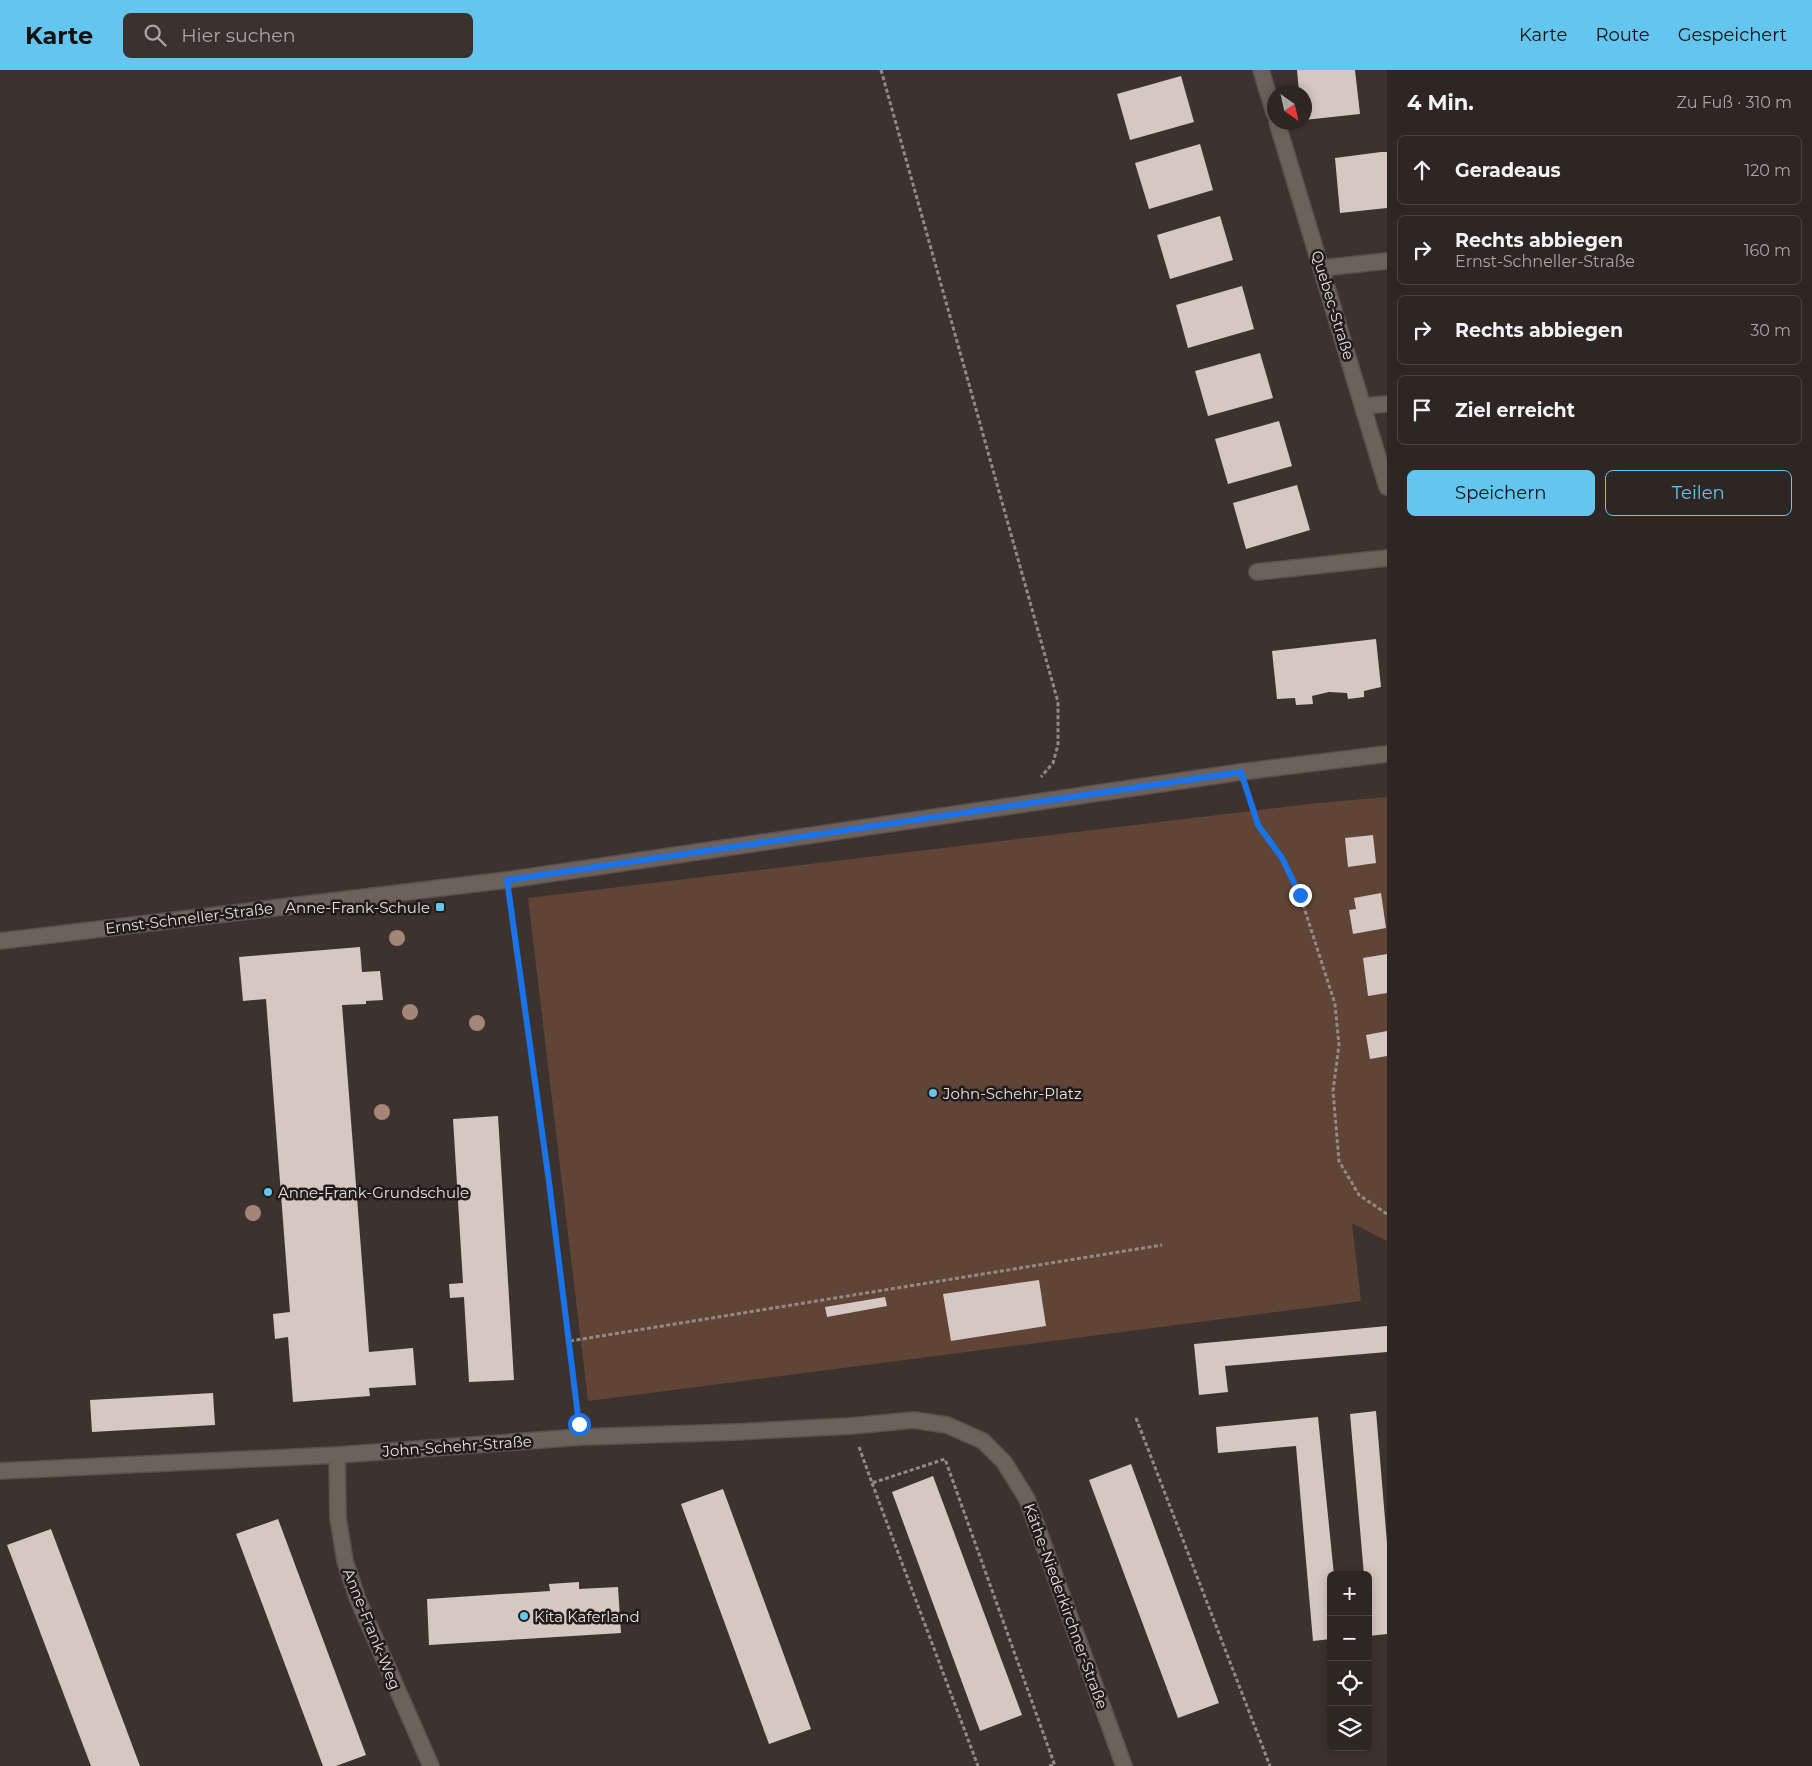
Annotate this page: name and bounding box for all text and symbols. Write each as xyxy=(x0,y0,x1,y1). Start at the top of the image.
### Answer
search box xyxy=(123,13,473,58)
text: Karte xyxy=(25,21,93,50)
icon: search xyxy=(141,21,169,49)
text: Hier suchen xyxy=(181,24,296,47)
text: Karte xyxy=(1519,24,1567,46)
text: Route xyxy=(1595,24,1650,46)
text: Gespeichert xyxy=(1678,24,1787,46)
north arrow xyxy=(1267,85,1312,130)
text: 4 Min. xyxy=(1407,90,1474,115)
text: Zu Fuß · 310 m xyxy=(1677,93,1792,112)
icon: ahead xyxy=(1408,156,1436,184)
text: Geradeaus xyxy=(1455,159,1561,182)
text: 120 m xyxy=(1744,161,1791,180)
text: Rechts abbiegen xyxy=(1455,229,1623,252)
icon: right xyxy=(1408,236,1436,264)
text: 160 m xyxy=(1744,241,1791,260)
street label: Quebec-Straße xyxy=(1307,248,1359,362)
text: Ernst-Schneller-Straße xyxy=(1455,252,1635,271)
icon: right xyxy=(1408,316,1436,344)
text: Rechts abbiegen xyxy=(1455,319,1623,342)
text: 30 m xyxy=(1750,321,1791,340)
icon: arrive xyxy=(1408,396,1436,424)
text: Ziel erreicht xyxy=(1455,399,1575,422)
button: Speichern xyxy=(1407,470,1595,516)
button: Teilen xyxy=(1605,470,1792,516)
route end xyxy=(1289,884,1312,907)
street label: Ernst-Schneller-Straße xyxy=(104,898,274,938)
place label: Anne-Frank-Schule xyxy=(285,898,430,917)
marker: Anne-Frank-Schule xyxy=(434,901,446,913)
place label: John-Schehr-Platz xyxy=(942,1084,1082,1103)
marker: John-Schehr-Platz xyxy=(927,1087,939,1099)
place label: Anne-Frank-Grundschule xyxy=(278,1183,469,1202)
marker: Anne-Frank-Grundschule xyxy=(262,1186,274,1198)
route start xyxy=(568,1413,591,1436)
street label: John-Schehr-Straße xyxy=(381,1431,532,1461)
street label: Käthe-Niederkirchner-Straße xyxy=(1020,1501,1112,1711)
street label: Anne-Frank-Weg xyxy=(339,1566,405,1692)
map controls xyxy=(1327,1571,1372,1751)
button: + xyxy=(1327,1571,1372,1616)
place label: Kita Kaferland xyxy=(534,1607,640,1626)
marker: Kita Kaferland xyxy=(518,1610,530,1622)
button: − xyxy=(1327,1616,1372,1661)
button: locate xyxy=(1327,1661,1372,1706)
button: layers xyxy=(1327,1706,1372,1751)

